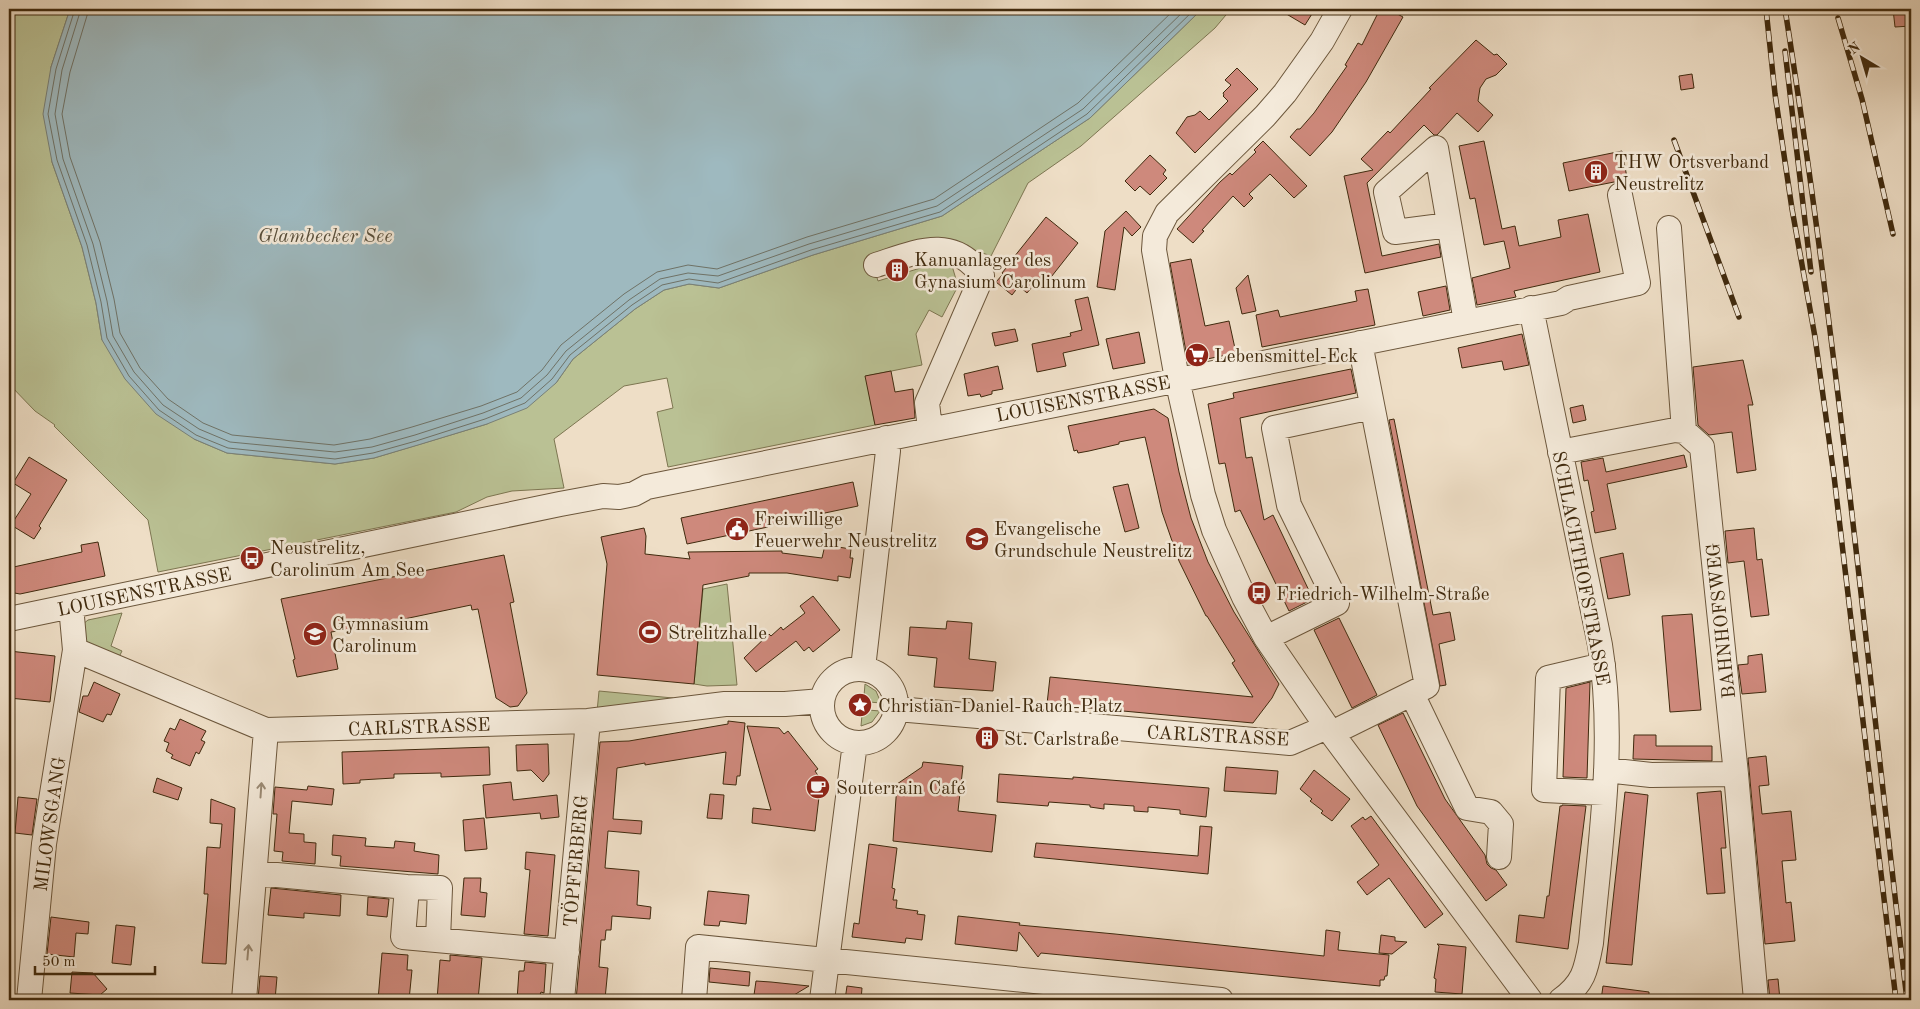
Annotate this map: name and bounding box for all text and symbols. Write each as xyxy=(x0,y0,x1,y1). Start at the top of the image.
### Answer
north arrow xyxy=(1838,32,1888,82)
text: N xyxy=(1846,40,1863,57)
place label: THW Ortsverband Neustrelitz xyxy=(1614,154,1769,195)
building icon: THW Ortsverband Neustrelitz xyxy=(1583,159,1609,185)
water label: Glambecker See xyxy=(258,227,392,247)
place label: Kanuanlager des Gynasium Carolinum xyxy=(914,252,1086,293)
building icon: Kanuanlager des Gynasium Carolinum xyxy=(884,257,910,283)
supermarket icon: Lebensmittel-Eck xyxy=(1184,342,1210,368)
place label: Lebensmittel-Eck xyxy=(1214,348,1358,367)
street label: LOUISENSTRASSE xyxy=(995,374,1172,427)
street label: SCHLACHTHOFSTRASSE xyxy=(1547,450,1612,687)
place label: Freiwillige Feuerwehr Neustrelitz xyxy=(754,511,937,552)
public building icon: Freiwillige Feuerwehr Neustrelitz xyxy=(724,516,750,542)
place label: Evangelische Grundschule Neustrelitz xyxy=(994,521,1192,562)
school or university icon: Evangelische Grundschule Neustrelitz xyxy=(964,526,990,552)
place label: Neustrelitz, Carolinum Am See xyxy=(270,540,425,581)
street label: BAHNHOFSWEG xyxy=(1705,542,1740,700)
bus stop icon: Neustrelitz, Carolinum Am See xyxy=(239,545,265,571)
street label: LOUISENSTRASSE xyxy=(56,566,233,621)
bus stop icon: Friedrich-Wilhelm-Straße xyxy=(1246,580,1272,606)
place label: Friedrich-Wilhelm-Straße xyxy=(1276,586,1489,605)
place label: Gymnasium Carolinum xyxy=(332,616,429,657)
sports icon: Strelitzhalle xyxy=(637,619,663,645)
school or university icon: Gymnasium Carolinum xyxy=(302,621,328,647)
place label: Strelitzhalle xyxy=(668,625,767,644)
place icon: Christian-Daniel-Rauch-Platz xyxy=(847,692,873,718)
place label: Christian-Daniel-Rauch-Platz xyxy=(878,698,1122,717)
street label: CARLSTRASSE xyxy=(347,717,491,740)
street label: CARLSTRASSE xyxy=(1146,724,1290,751)
building icon: St. Carlstraße xyxy=(974,725,1000,751)
place label: St. Carlstraße xyxy=(1004,731,1119,750)
street label: MILOWSGANG xyxy=(33,755,70,893)
cafe icon: Souterrain Café xyxy=(805,774,831,800)
place label: Souterrain Café xyxy=(836,780,966,799)
one-way arrow xyxy=(256,782,266,798)
street label: TÖPFERBERG xyxy=(558,794,593,928)
scale bar xyxy=(35,944,155,976)
one-way arrow xyxy=(243,944,253,960)
text: 50 m xyxy=(42,955,76,970)

